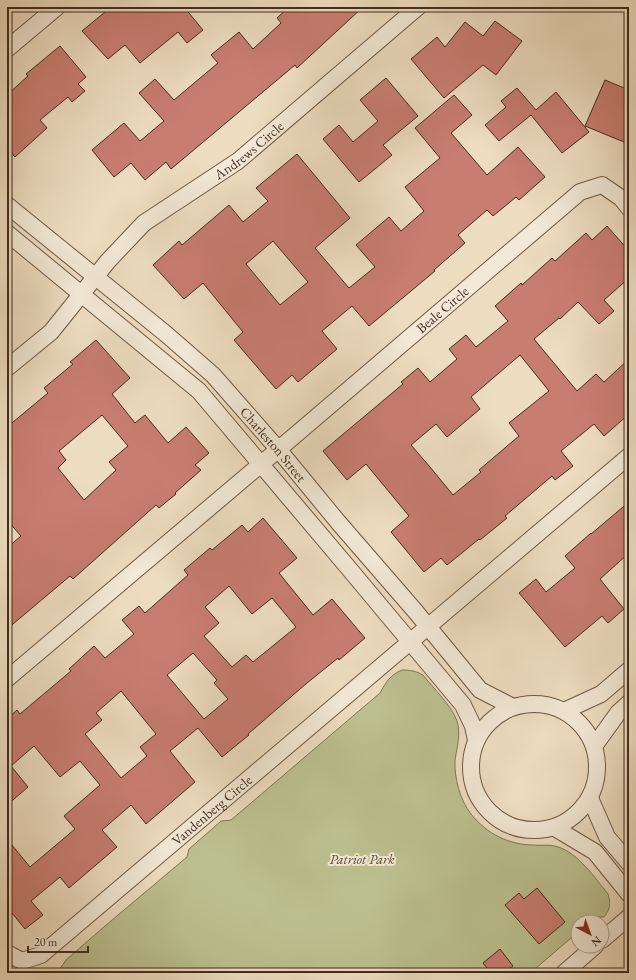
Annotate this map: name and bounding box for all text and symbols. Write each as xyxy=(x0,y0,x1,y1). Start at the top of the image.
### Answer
street label: Andrews Circle xyxy=(210,117,288,184)
street label: Beale Circle xyxy=(412,282,473,337)
street label: Charleston Street xyxy=(236,403,311,486)
street label: Vandenberg Circle xyxy=(168,770,256,849)
park label: Patriot Park xyxy=(329,850,395,868)
north arrow xyxy=(570,914,610,954)
scale bar xyxy=(28,928,88,954)
text: N xyxy=(589,933,605,950)
text: 20 m xyxy=(34,934,58,950)

